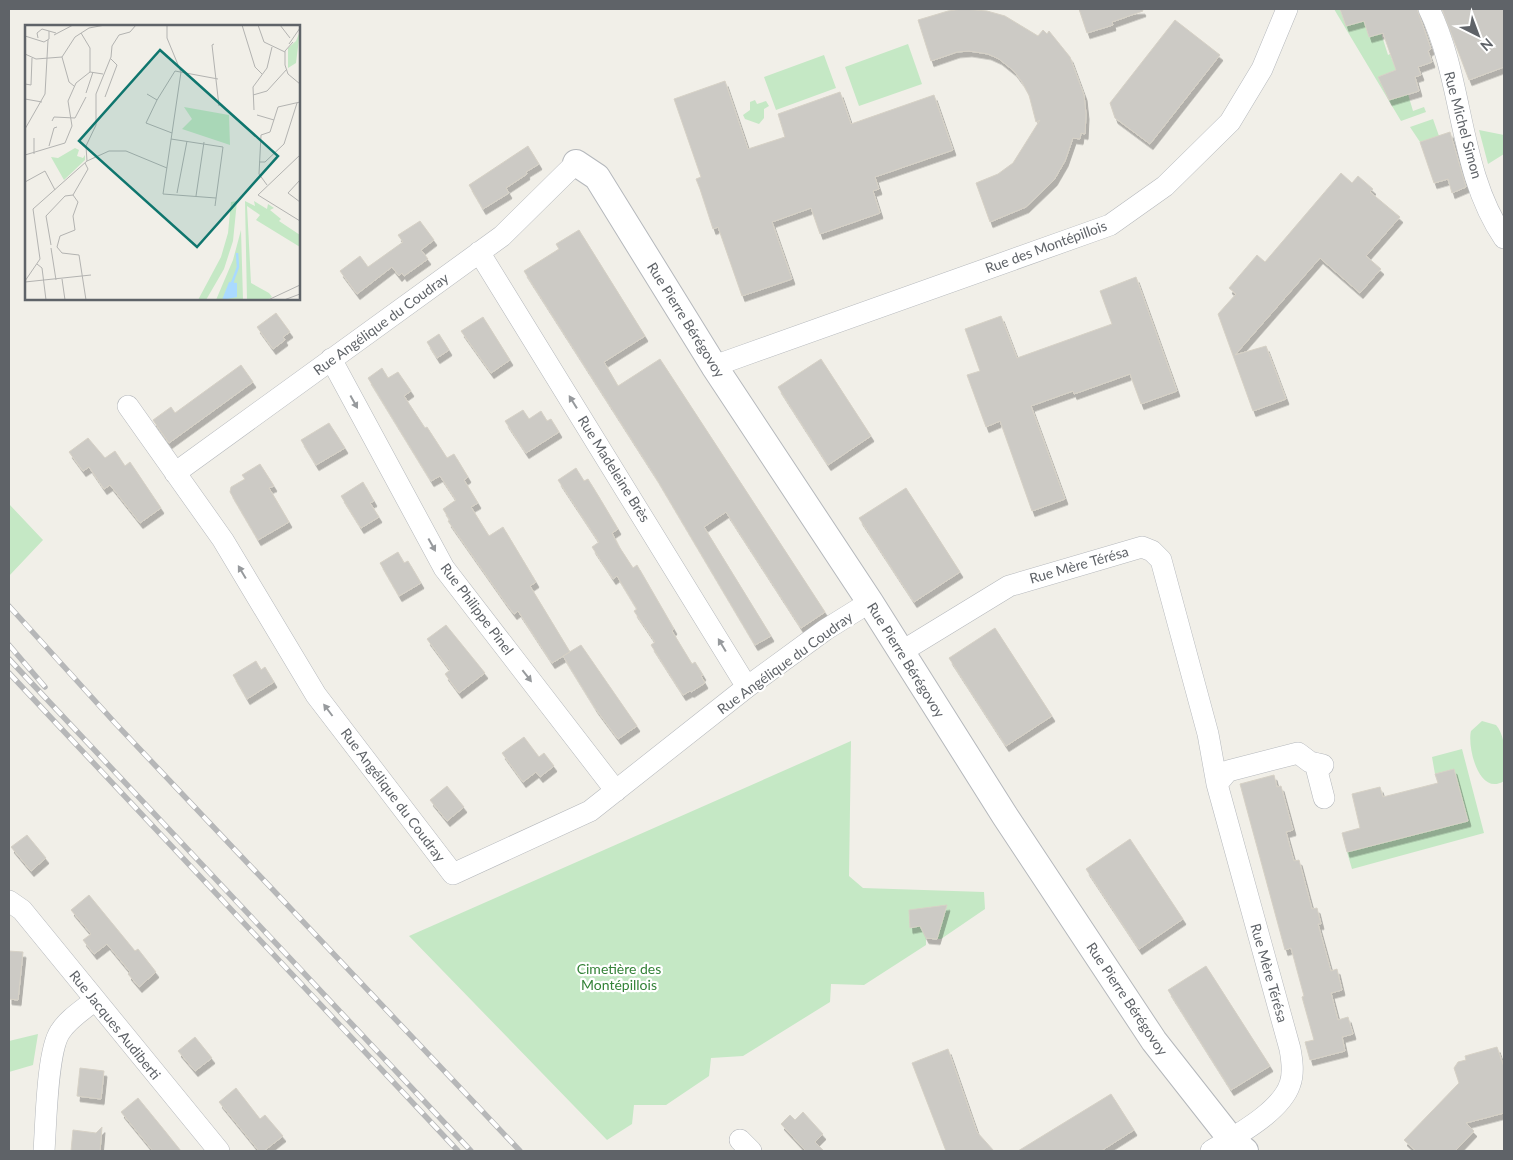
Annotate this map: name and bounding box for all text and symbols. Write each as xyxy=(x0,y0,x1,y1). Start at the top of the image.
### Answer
north arrow xyxy=(1453,10,1503,60)
inset map xyxy=(25,25,300,300)
text: N xyxy=(1477,35,1497,55)
street label: Rue Michel Simon xyxy=(1441,69,1486,180)
street label: Rue des Montépillois xyxy=(983,217,1109,276)
street label: Rue Pierre Bérégovoy xyxy=(644,259,729,381)
street label: Rue Angélique du Coudray xyxy=(310,268,452,378)
one-way arrow xyxy=(350,395,358,409)
one-way arrow xyxy=(568,396,577,409)
street label: Rue Madeleine Brès xyxy=(575,412,654,525)
one-way arrow xyxy=(428,537,436,552)
street label: Rue Mère Térésa xyxy=(1028,542,1130,587)
street label: Rue Philippe Pinel xyxy=(437,560,517,658)
one-way arrow xyxy=(237,566,246,579)
street label: Rue Pierre Bérégovoy xyxy=(864,599,949,721)
street label: Rue Angélique du Coudray xyxy=(714,607,856,717)
one-way arrow xyxy=(717,639,726,652)
one-way arrow xyxy=(522,669,533,682)
one-way arrow xyxy=(322,704,333,717)
street label: Rue Angélique du Coudray xyxy=(338,725,450,865)
street label: Rue Mère Térésa xyxy=(1247,922,1292,1024)
street label: Rue Pierre Bérégovoy xyxy=(1083,939,1172,1059)
park label: Cimetière des Montépillois xyxy=(577,960,661,993)
street label: Rue Jacques Audiberti xyxy=(66,967,165,1083)

